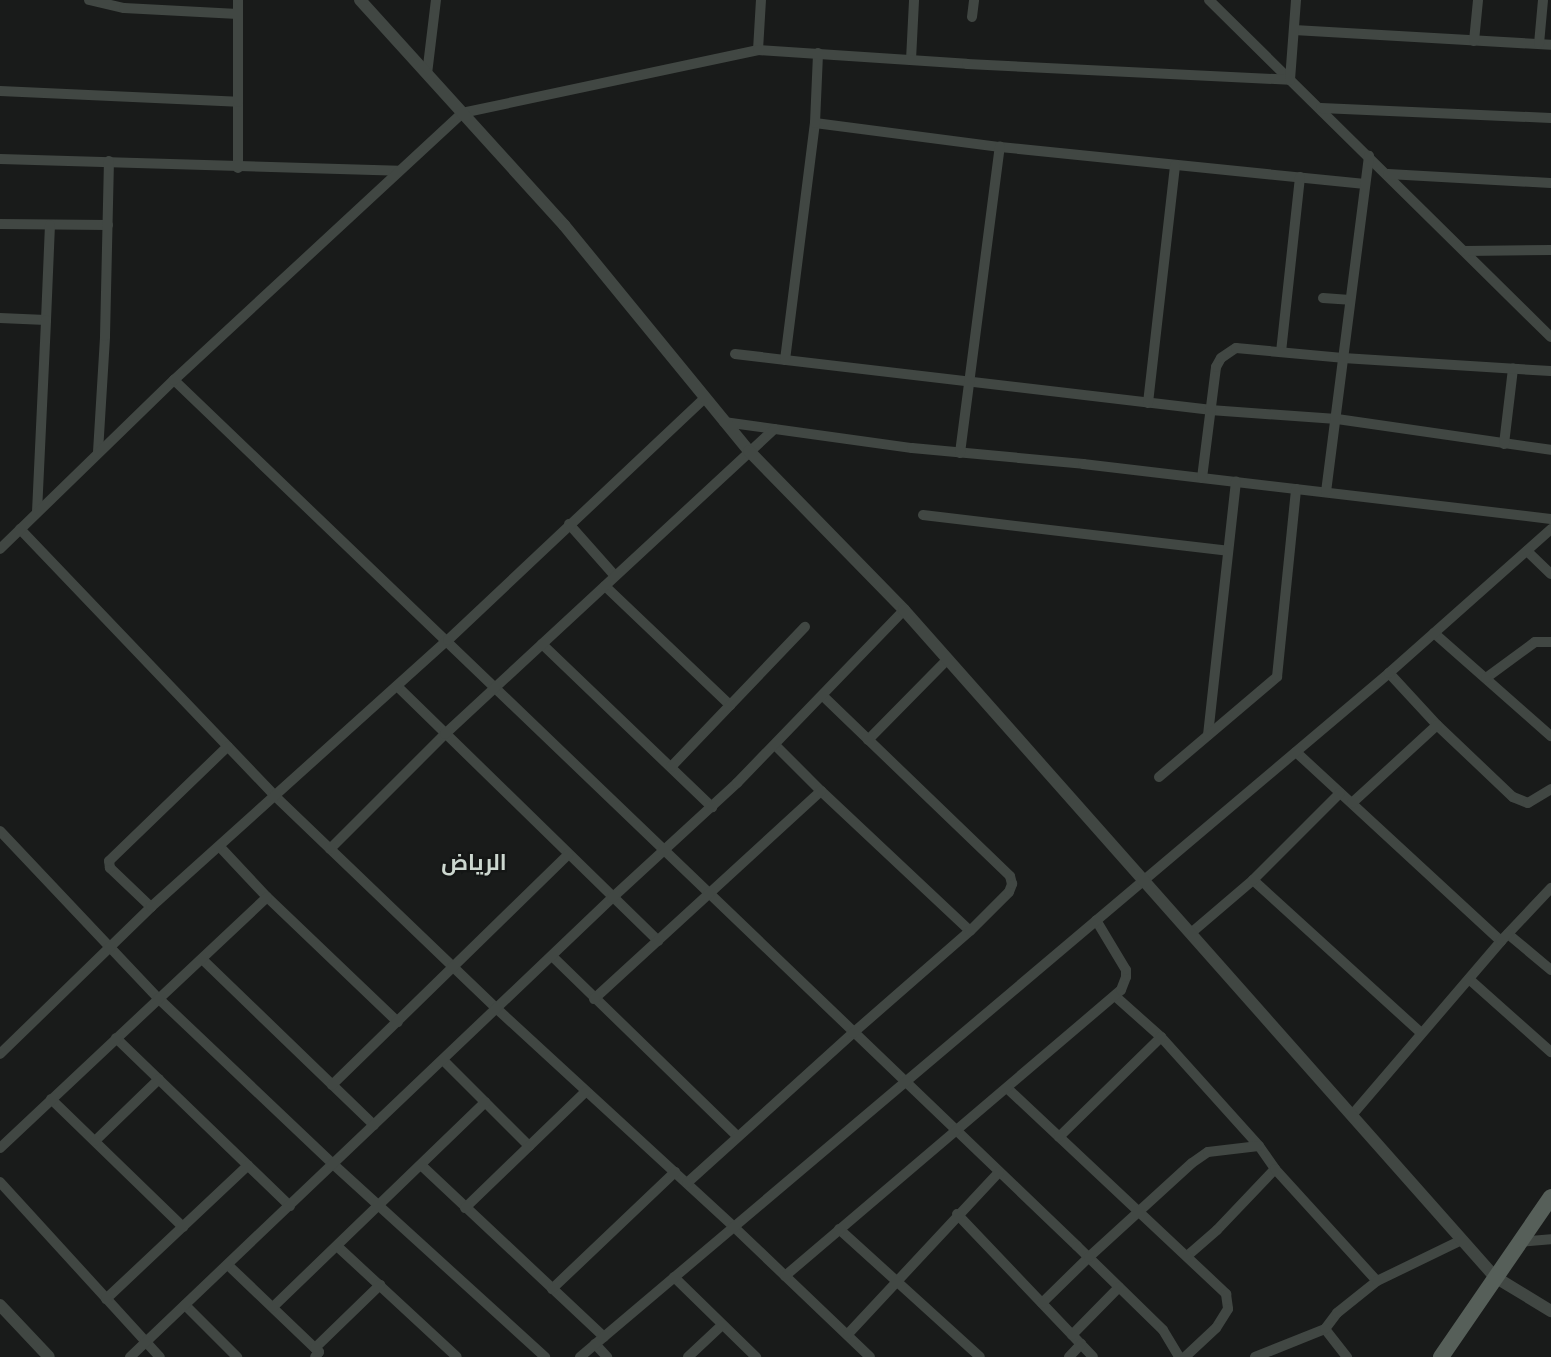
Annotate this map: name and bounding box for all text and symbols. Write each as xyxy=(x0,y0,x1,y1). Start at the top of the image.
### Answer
district label: الرياض xyxy=(441,850,507,876)

